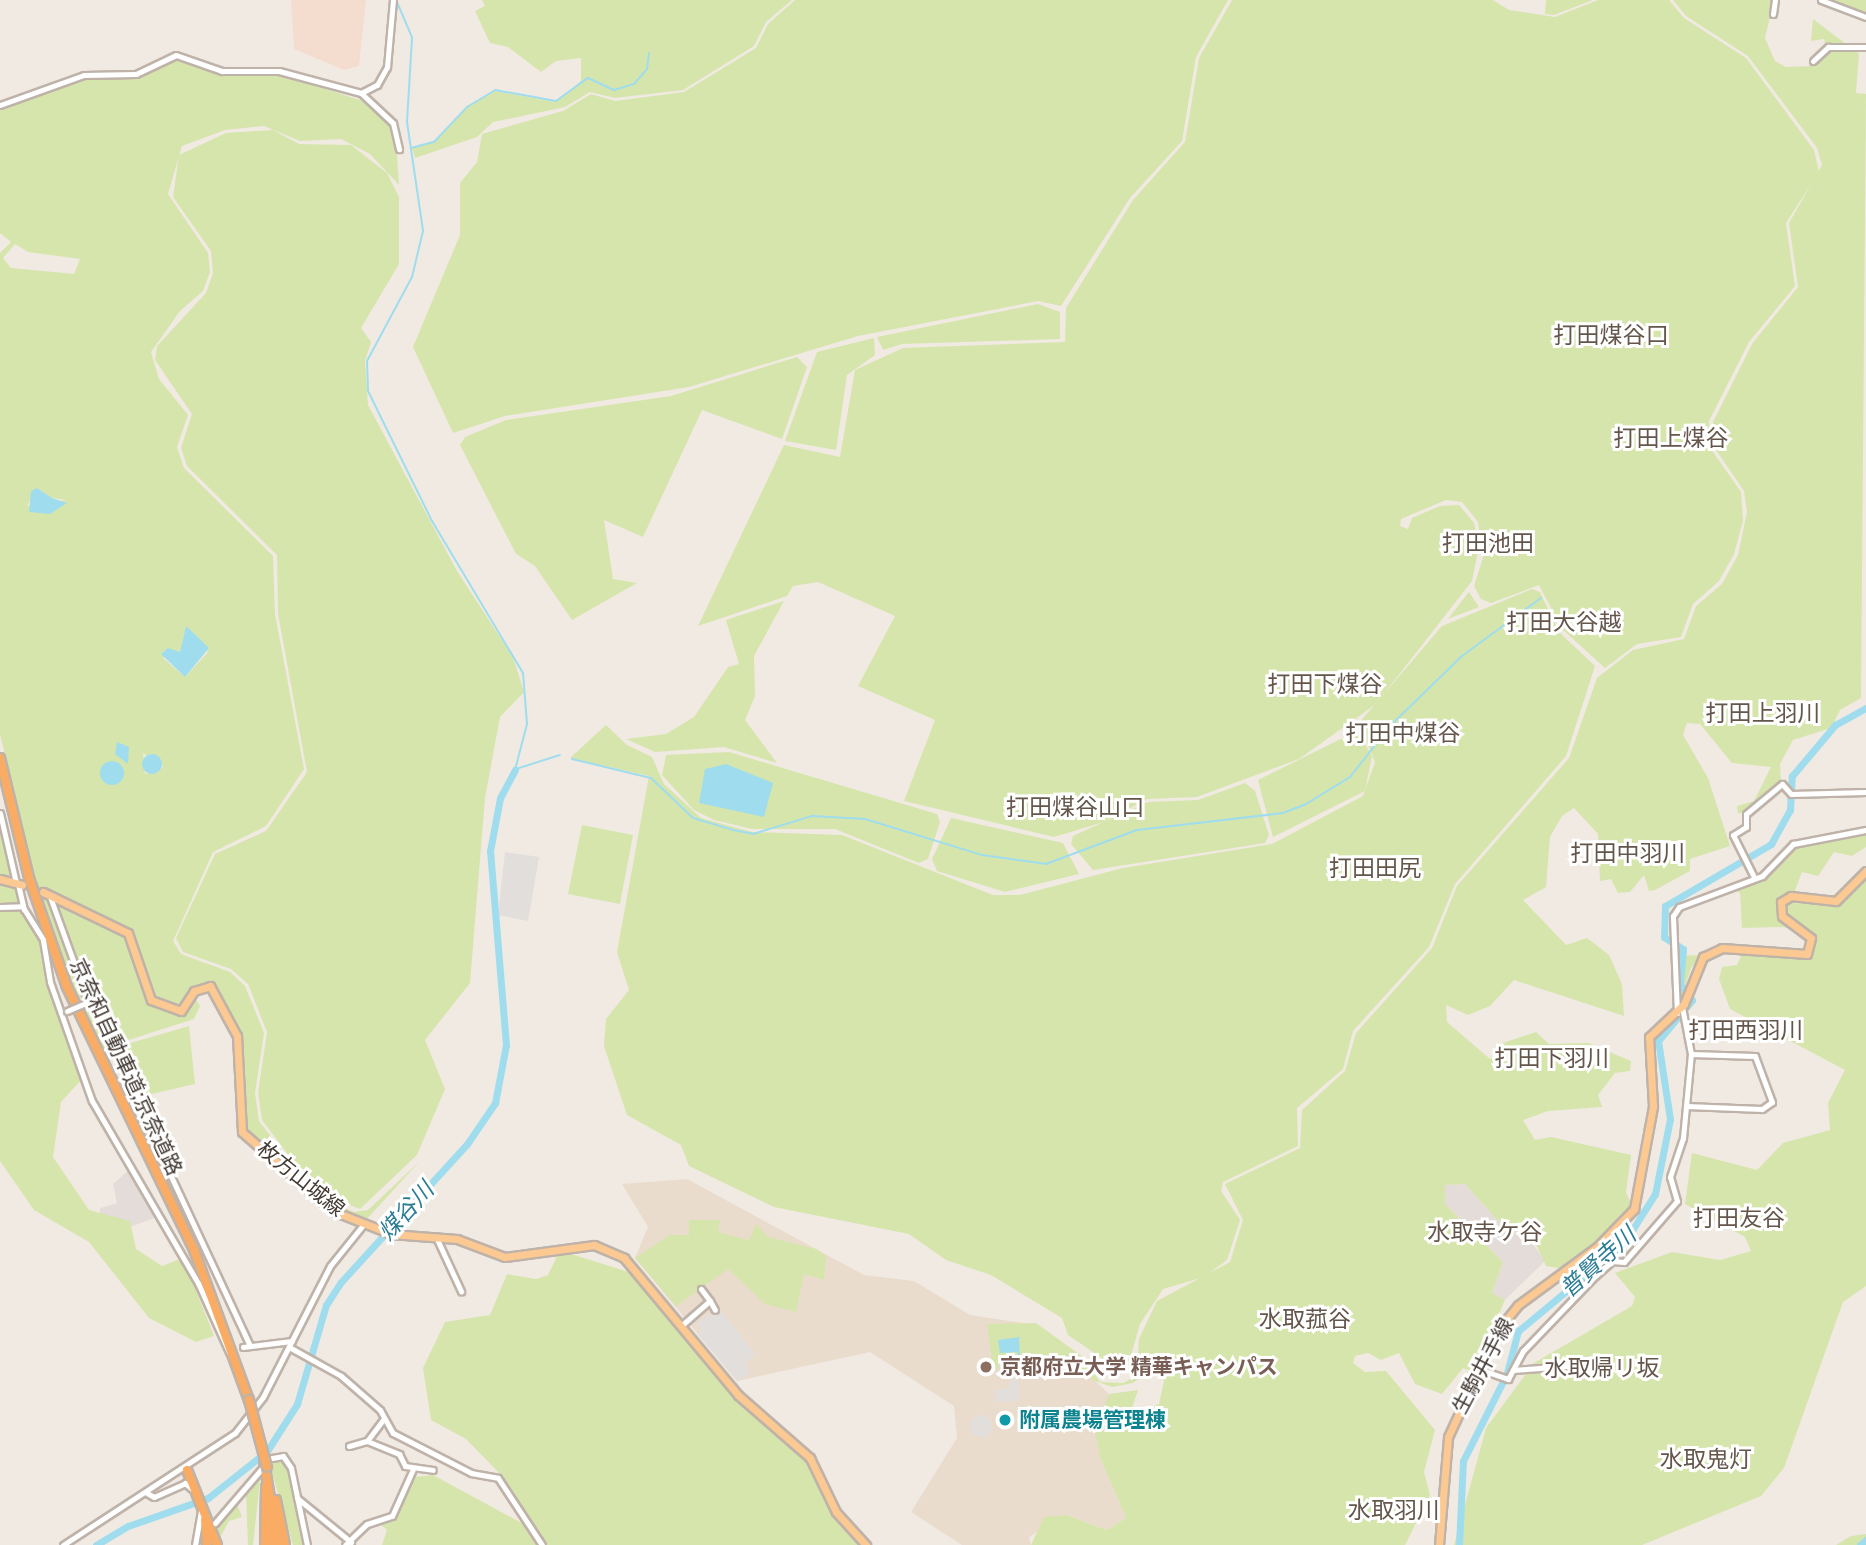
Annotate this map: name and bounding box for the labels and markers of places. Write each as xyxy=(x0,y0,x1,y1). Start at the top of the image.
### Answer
place label: 京都府立大学 精華キャンパス xyxy=(1000,1354,1278,1380)
marker: 京都府立大学 精華キャンパス xyxy=(978,1359,994,1375)
place label: 附属農場管理棟 xyxy=(1019,1407,1166,1433)
marker: 附属農場管理棟 xyxy=(997,1412,1013,1428)

